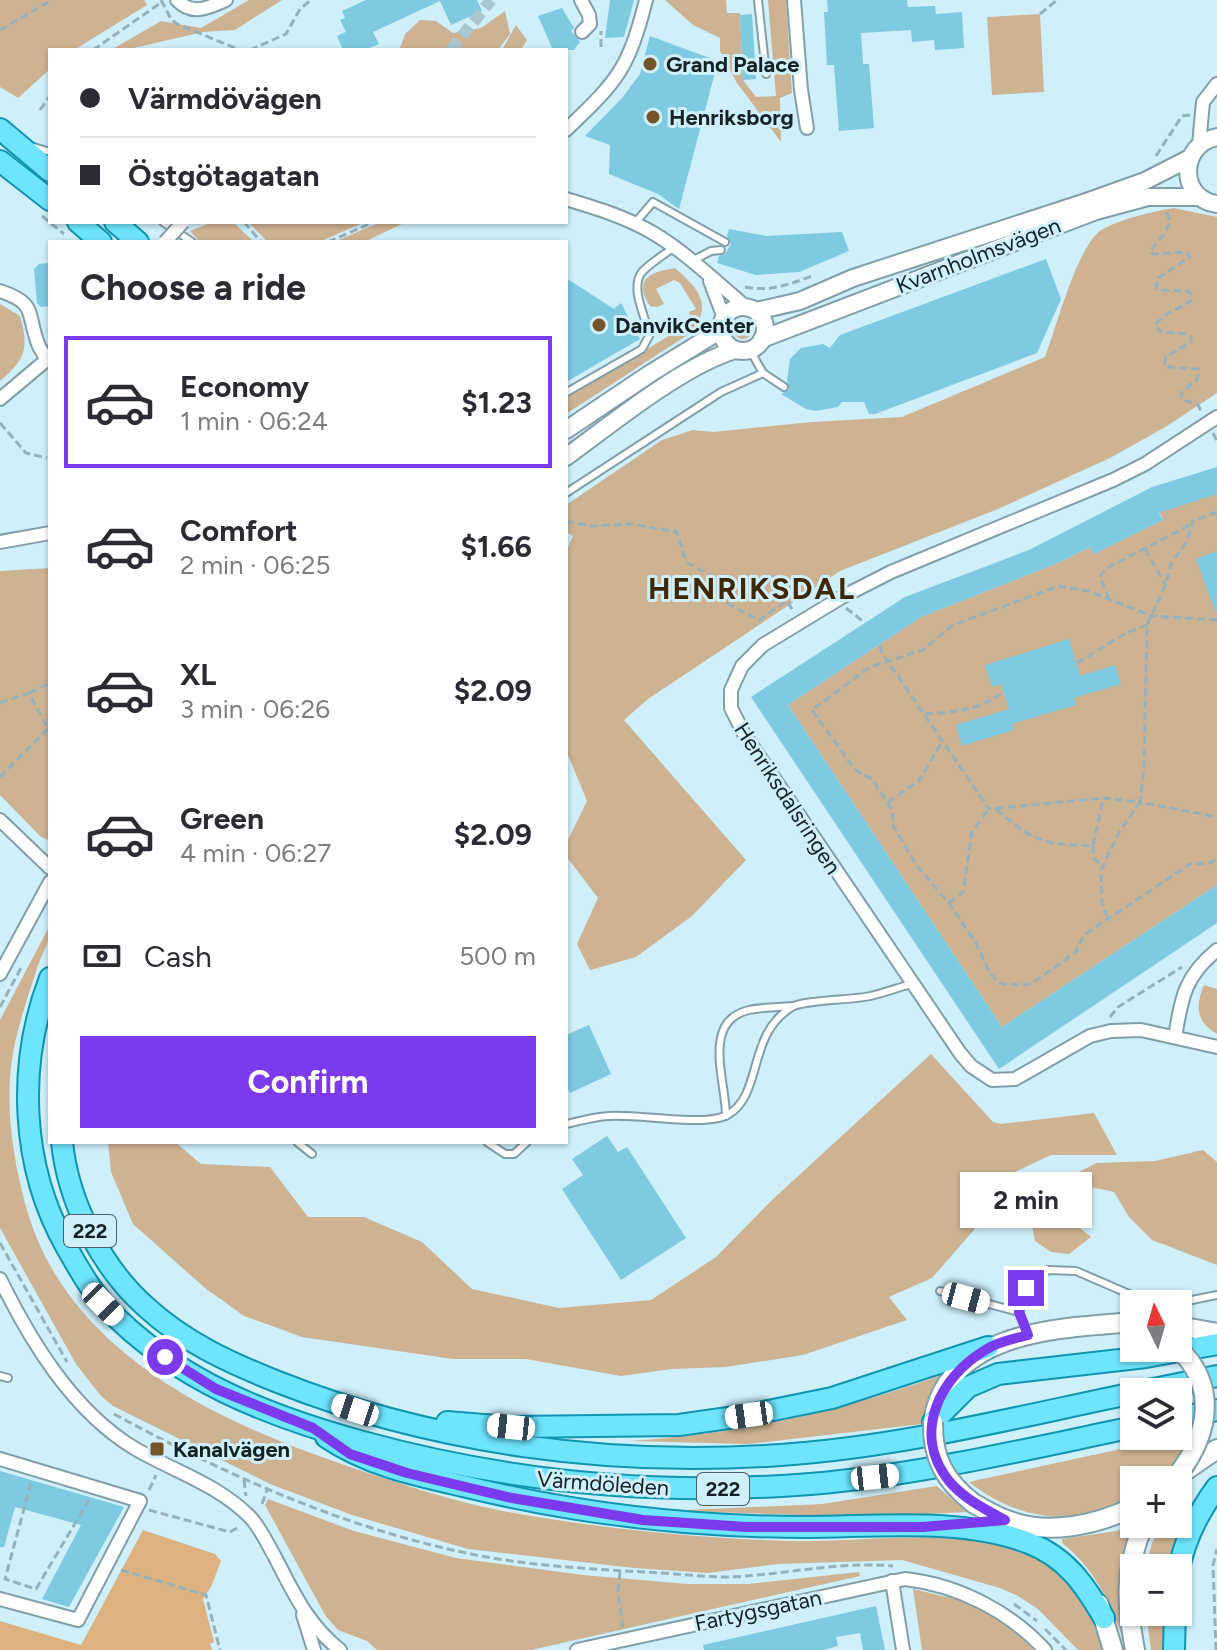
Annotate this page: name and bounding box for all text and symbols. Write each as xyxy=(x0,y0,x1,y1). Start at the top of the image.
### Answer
place label: Grand Palace xyxy=(666,51,799,78)
marker: Grand Palace xyxy=(641,55,659,73)
text: Värmdövägen xyxy=(128,80,322,117)
place label: Henriksborg xyxy=(669,104,794,131)
marker: Henriksborg xyxy=(644,108,662,126)
text: Östgötagatan xyxy=(128,157,319,194)
street label: Kvarnholmsvägen xyxy=(892,212,1064,299)
text: Choose a ride xyxy=(80,266,306,309)
place label: DanvikCenter xyxy=(615,312,755,339)
marker: DanvikCenter xyxy=(590,316,608,334)
icon: car xyxy=(84,366,156,438)
text: Economy xyxy=(180,368,309,405)
text: $1.23 xyxy=(461,384,532,421)
text: 1 min · 06:24 xyxy=(180,405,328,437)
icon: car xyxy=(84,510,156,582)
text: Comfort xyxy=(180,512,298,549)
text: $1.66 xyxy=(460,528,532,565)
text: 2 min · 06:25 xyxy=(180,549,331,581)
district label: HENRIKSDAL xyxy=(648,570,856,607)
icon: car xyxy=(84,654,156,726)
text: XL xyxy=(180,656,216,693)
text: $2.09 xyxy=(454,672,532,709)
text: 3 min · 06:26 xyxy=(180,693,330,725)
street label: Henriksdalsringen xyxy=(728,717,847,879)
icon: car xyxy=(84,798,156,870)
text: Green xyxy=(180,800,264,837)
text: $2.09 xyxy=(454,816,532,853)
text: 4 min · 06:27 xyxy=(180,837,331,869)
icon: cash xyxy=(80,934,124,978)
text: Cash xyxy=(144,938,212,975)
text: 500 m xyxy=(459,940,536,972)
button: Confirm xyxy=(80,1036,536,1128)
callout: 2 min xyxy=(960,1172,1092,1228)
text: 2 min xyxy=(993,1184,1059,1216)
road number: 222 xyxy=(64,1215,116,1247)
route end xyxy=(1008,1270,1044,1306)
car xyxy=(78,1278,128,1330)
car xyxy=(940,1280,992,1316)
north arrow xyxy=(1120,1290,1192,1362)
map controls xyxy=(1120,1290,1192,1626)
route start xyxy=(147,1339,183,1375)
button: layers xyxy=(1120,1378,1192,1450)
car xyxy=(328,1391,382,1429)
car xyxy=(724,1400,774,1430)
car xyxy=(486,1413,536,1441)
place label: Kanalvägen xyxy=(173,1436,290,1463)
marker: Kanalvägen xyxy=(148,1440,166,1458)
car xyxy=(850,1463,900,1491)
street label: Värmdöleden xyxy=(536,1465,670,1502)
button: + xyxy=(1120,1466,1192,1538)
road number: 222 xyxy=(697,1473,749,1505)
button: − xyxy=(1120,1554,1192,1626)
street label: Fartygsgatan xyxy=(692,1584,824,1637)

